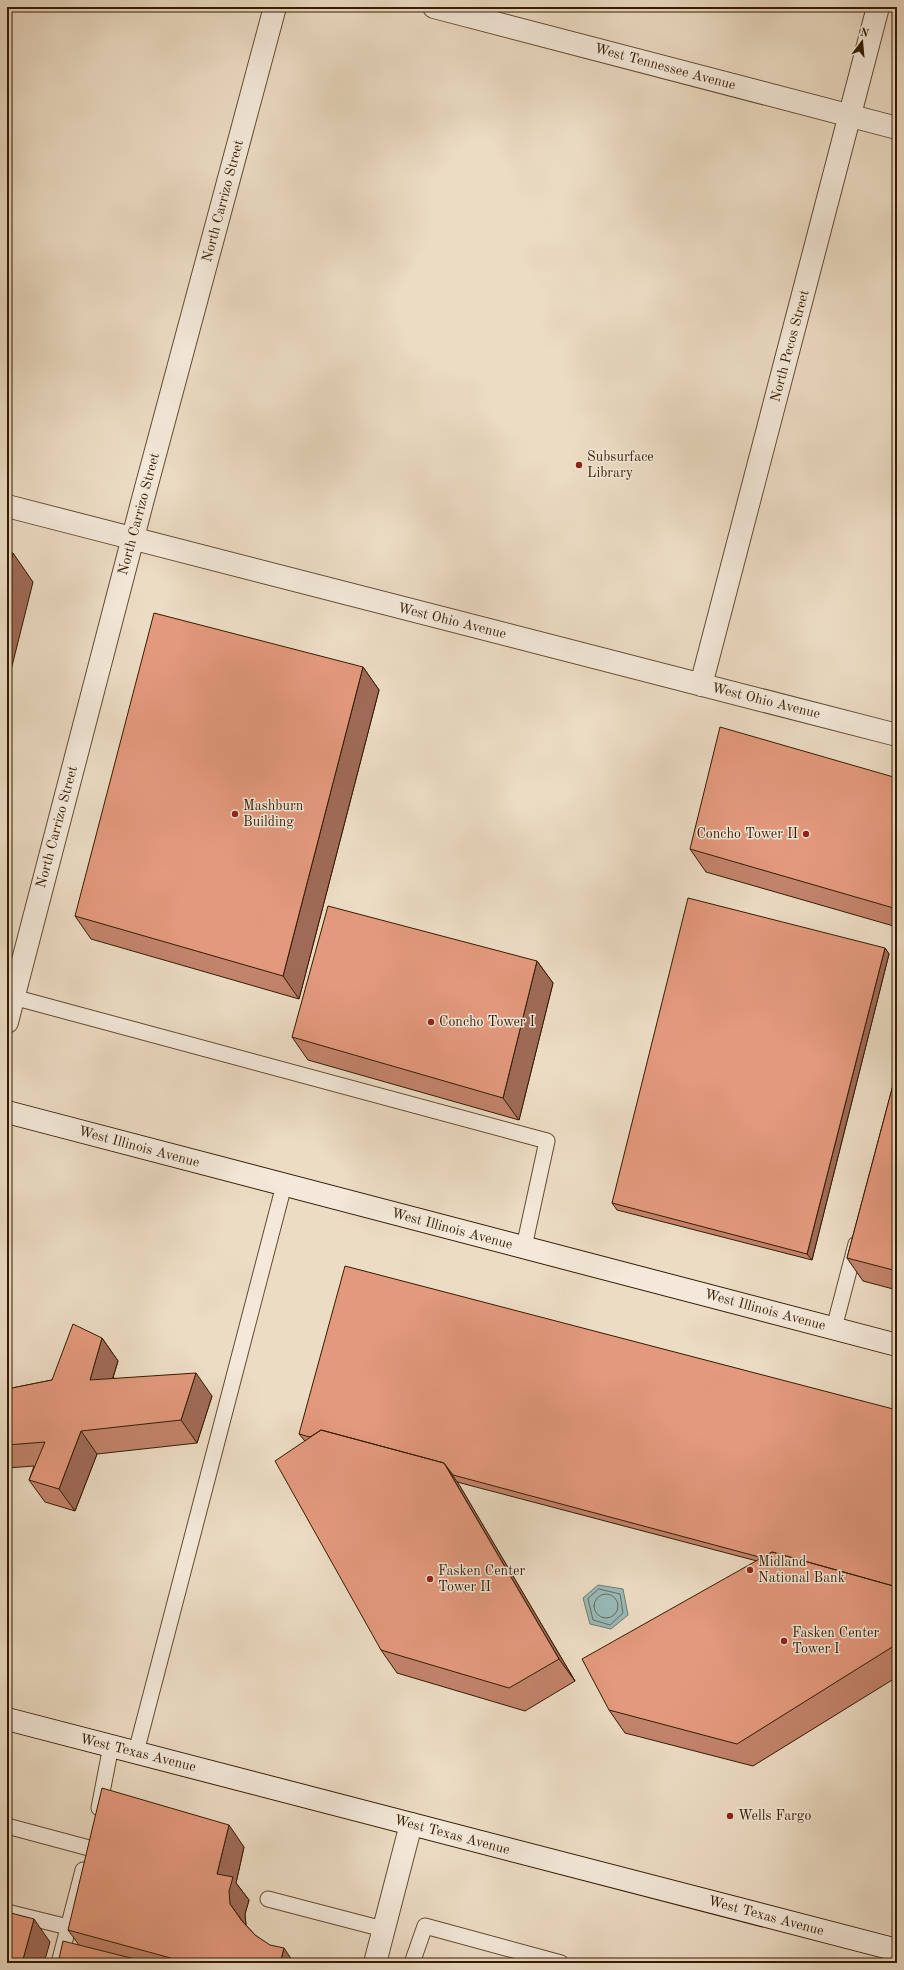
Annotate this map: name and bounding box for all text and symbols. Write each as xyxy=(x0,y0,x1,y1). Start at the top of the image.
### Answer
north arrow xyxy=(842,22,882,62)
text: N xyxy=(859,27,870,40)
street label: West Tennessee Avenue xyxy=(593,41,737,93)
street label: North Carrizo Street xyxy=(200,138,246,263)
street label: North Pecos Street xyxy=(768,288,812,403)
place label: Subsurface Library xyxy=(587,450,654,480)
street label: North Carrizo Street xyxy=(116,451,162,576)
marker: Subsurface Library xyxy=(574,460,584,470)
street label: West Ohio Avenue xyxy=(396,601,508,641)
street label: West Ohio Avenue xyxy=(710,681,822,721)
street label: North Carrizo Street xyxy=(34,764,80,889)
place label: Mashburn Building xyxy=(243,799,304,829)
marker: Mashburn Building xyxy=(230,809,240,819)
place label: Concho Tower II xyxy=(696,827,798,841)
marker: Concho Tower II xyxy=(801,829,811,839)
place label: Concho Tower I xyxy=(439,1015,535,1029)
marker: Concho Tower I xyxy=(426,1017,436,1027)
street label: West Illinois Avenue xyxy=(77,1124,201,1170)
street label: West Illinois Avenue xyxy=(390,1206,514,1252)
street label: West Illinois Avenue xyxy=(703,1287,827,1333)
place label: Midland National Bank xyxy=(758,1555,845,1585)
place label: Fasken Center Tower II xyxy=(438,1564,525,1594)
marker: Midland National Bank xyxy=(745,1565,755,1575)
marker: Fasken Center Tower II xyxy=(425,1574,435,1584)
place label: Fasken Center Tower I xyxy=(792,1626,879,1656)
marker: Fasken Center Tower I xyxy=(779,1636,789,1646)
street label: West Texas Avenue xyxy=(79,1732,197,1774)
place label: Wells Fargo xyxy=(738,1809,811,1823)
marker: Wells Fargo xyxy=(725,1811,735,1821)
street label: West Texas Avenue xyxy=(393,1813,511,1857)
street label: West Texas Avenue xyxy=(707,1894,825,1938)

